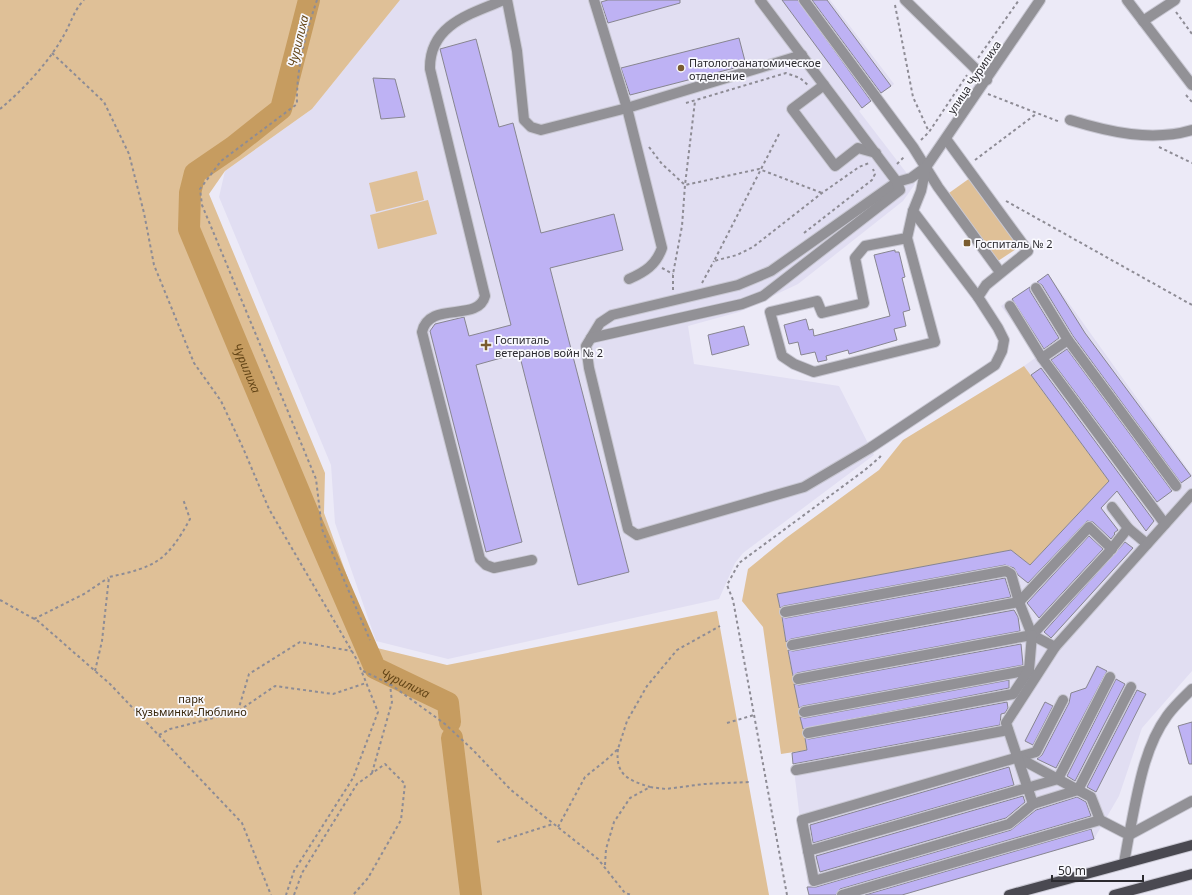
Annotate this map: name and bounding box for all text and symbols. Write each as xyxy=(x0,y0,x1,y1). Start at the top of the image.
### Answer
water label: Чурилиха xyxy=(283,13,313,69)
street label: улица Чурилиха xyxy=(944,37,1004,117)
place label: Патологоанатомическое отделение xyxy=(689,55,821,83)
marker: Патологоанатомическое отделение xyxy=(676,63,686,73)
place label: Госпиталь № 2 xyxy=(975,236,1053,251)
marker: Госпиталь № 2 xyxy=(962,238,972,248)
place label: Госпиталь ветеранов войн № 2 xyxy=(495,332,603,360)
marker: Госпиталь ветеранов войн № 2 xyxy=(480,339,492,351)
water label: Чурилиха xyxy=(229,340,265,396)
water label: Чурилиха xyxy=(378,664,433,702)
park label: парк Кузьминки-Люблино xyxy=(135,691,247,719)
scale bar xyxy=(1052,857,1143,883)
text: 50 m xyxy=(1058,862,1086,879)

